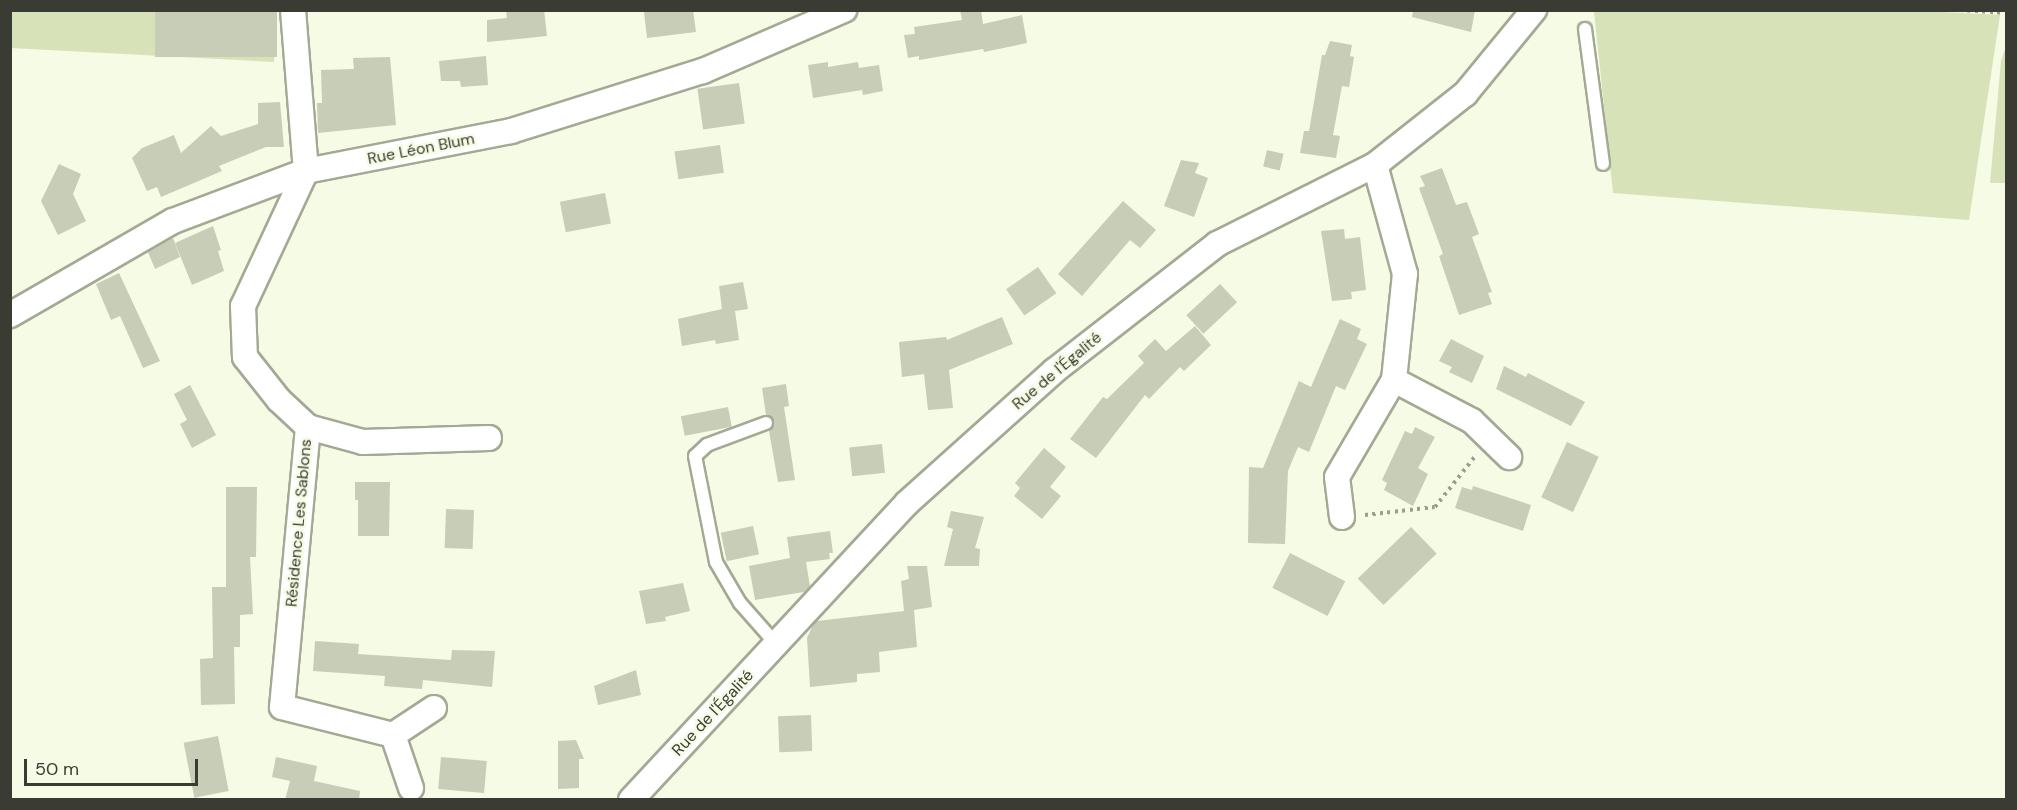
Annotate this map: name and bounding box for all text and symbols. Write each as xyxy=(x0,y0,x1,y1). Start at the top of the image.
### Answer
street label: Rue Léon Blum xyxy=(366,129,476,169)
street label: Rue de l'Égalité xyxy=(1008,328,1106,414)
street label: Résidence Les Sablons xyxy=(282,438,316,608)
street label: Rue de l'Égalité xyxy=(668,666,758,760)
scale bar xyxy=(27,747,201,785)
text: 50 m xyxy=(35,757,79,781)

